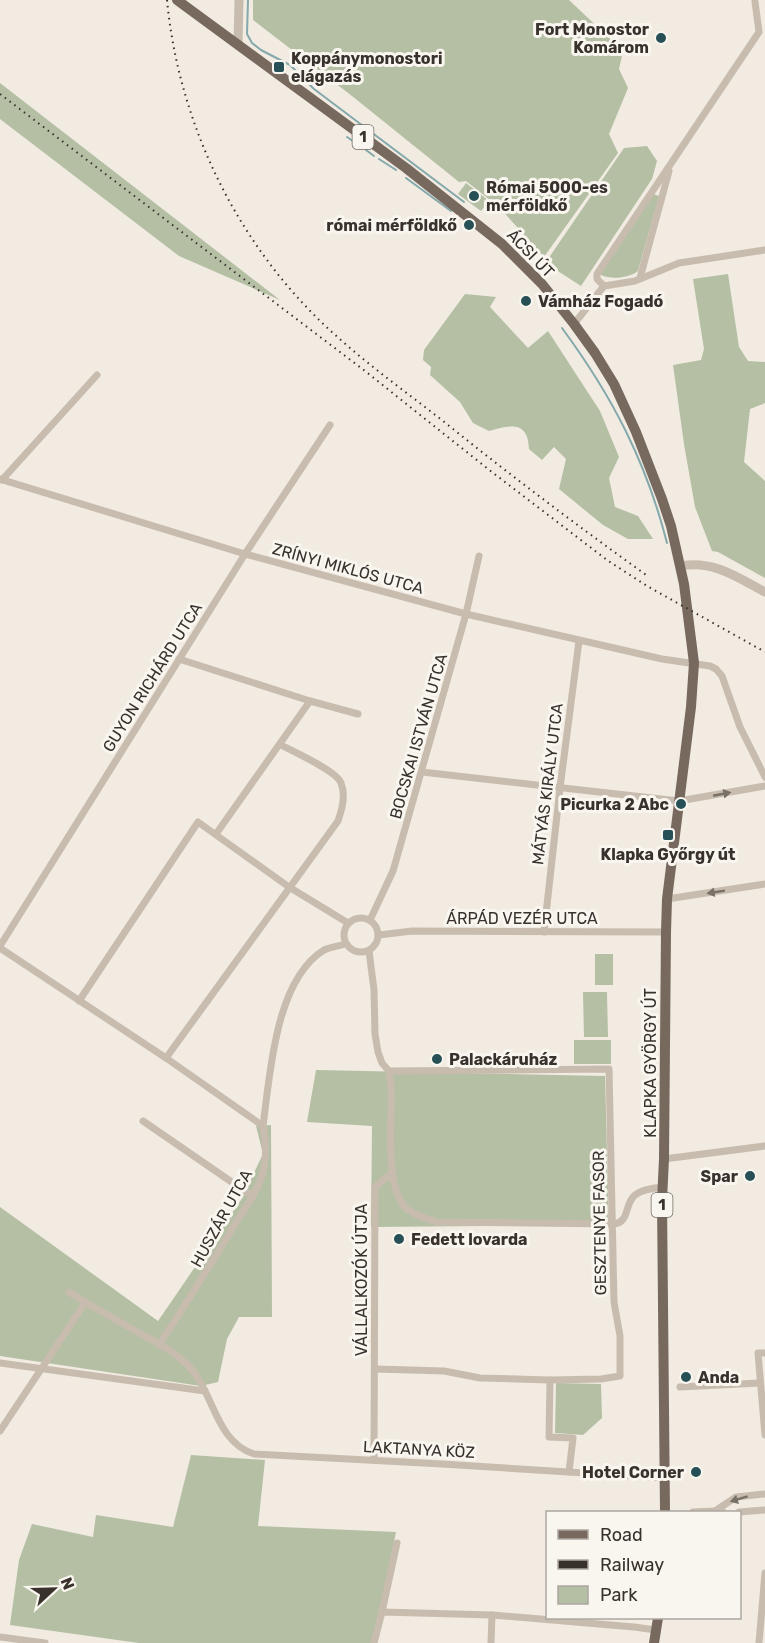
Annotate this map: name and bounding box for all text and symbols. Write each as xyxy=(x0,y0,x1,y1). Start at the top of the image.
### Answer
place label: Fort Monostor Komárom xyxy=(535,20,650,57)
marker: Fort Monostor Komárom xyxy=(654,31,668,45)
place label: Koppánymonostori elágazás xyxy=(291,49,443,86)
marker: Koppánymonostori elágazás xyxy=(272,60,286,74)
road number: 1 xyxy=(352,125,374,149)
place label: Római 5000-es mérföldkő xyxy=(486,178,608,215)
marker: Római 5000-es mérföldkő xyxy=(467,189,481,203)
place label: római mérföldkő xyxy=(326,216,457,235)
marker: római mérföldkő xyxy=(462,218,476,232)
street label: ÁCSI ÚT xyxy=(503,225,559,281)
place label: Vámház Fogadó xyxy=(538,292,664,311)
marker: Vámház Fogadó xyxy=(519,294,533,308)
street label: ZRÍNYI MIKLÓS UTCA xyxy=(270,538,426,598)
street label: GUYON RICHÁRD UTCA xyxy=(99,599,206,755)
street label: BOCSKAI ISTVÁN UTCA xyxy=(386,651,451,821)
street label: MÁTYÁS KIRÁLY UTCA xyxy=(528,702,567,866)
one-way arrow xyxy=(713,789,732,798)
place label: Picurka 2 Abc xyxy=(560,795,669,814)
marker: Picurka 2 Abc xyxy=(674,797,688,811)
marker: Klapka Győrgy út xyxy=(661,828,675,842)
place label: Klapka Győrgy út xyxy=(601,845,736,864)
one-way arrow xyxy=(707,887,726,896)
street label: ÁRPÁD VEZÉR UTCA xyxy=(446,909,598,928)
street label: KLAPKA GYÖRGY ÚT xyxy=(640,988,660,1138)
place label: Palackáruház xyxy=(449,1050,558,1069)
marker: Palackáruház xyxy=(430,1052,444,1066)
street label: GESZTENYE FASOR xyxy=(589,1151,610,1295)
street label: HUSZÁR UTCA xyxy=(187,1166,256,1270)
place label: Spar xyxy=(701,1167,739,1186)
marker: Spar xyxy=(743,1169,757,1183)
road number: 1 xyxy=(652,1193,672,1217)
street label: VÁLLALKOZÓK ÚTJA xyxy=(351,1203,371,1356)
place label: Fedett lovarda xyxy=(411,1230,528,1249)
marker: Fedett lovarda xyxy=(392,1232,406,1246)
place label: Anda xyxy=(698,1368,739,1387)
marker: Anda xyxy=(679,1370,693,1384)
street label: LAKTANYA KÖZ xyxy=(363,1437,475,1462)
place label: Hotel Corner xyxy=(582,1463,685,1482)
marker: Hotel Corner xyxy=(689,1465,703,1479)
one-way arrow xyxy=(730,1495,748,1504)
legend xyxy=(546,1511,741,1619)
text: Road xyxy=(600,1524,643,1546)
text: Railway xyxy=(600,1554,664,1576)
north arrow xyxy=(24,1559,84,1619)
text: N xyxy=(56,1575,78,1592)
text: Park xyxy=(600,1584,638,1606)

